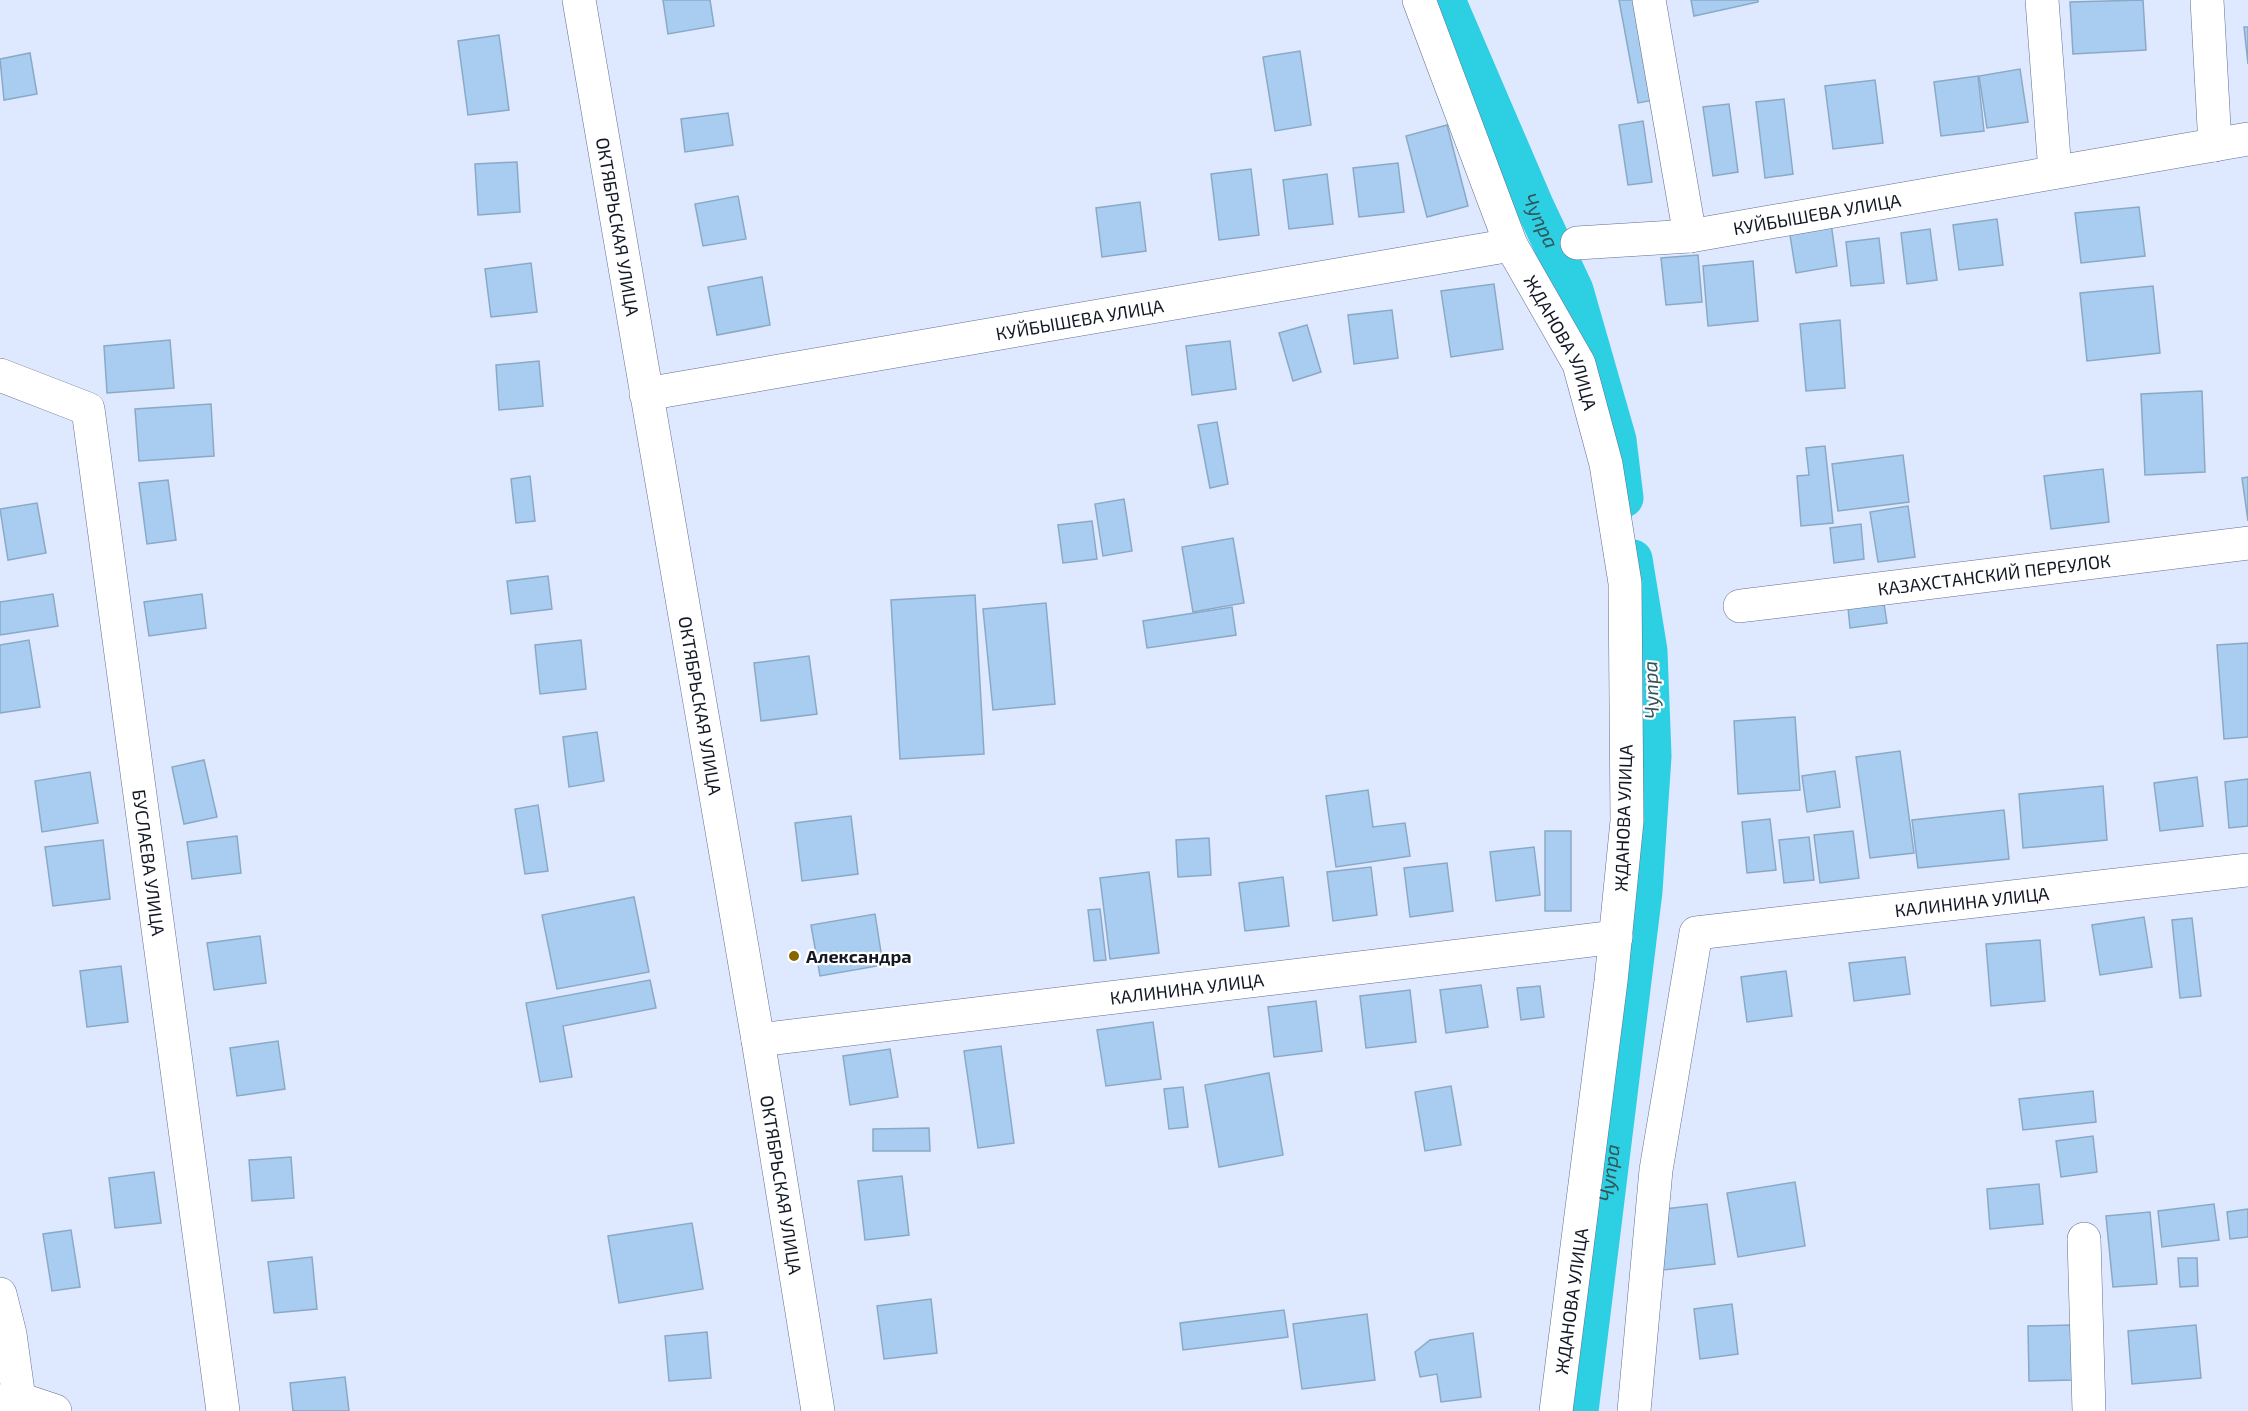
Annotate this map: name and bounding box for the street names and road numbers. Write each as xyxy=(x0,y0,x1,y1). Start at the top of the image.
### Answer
street label: ОКТЯБРЬСКАЯ УЛИЦА xyxy=(592,136,644,319)
street label: КУЙБЫШЕВА УЛИЦА xyxy=(1731,188,1903,239)
street label: ЖДАНОВА УЛИЦА xyxy=(1520,271,1602,413)
street label: КУЙБЫШЕВА УЛИЦА xyxy=(994,294,1166,345)
street label: КАЗАХСТАНСКИЙ ПЕРЕУЛОК xyxy=(1876,549,2112,600)
street label: ОКТЯБРЬСКАЯ УЛИЦА xyxy=(674,615,727,797)
street label: ЖДАНОВА УЛИЦА xyxy=(1609,743,1637,892)
street label: БУСЛАЕВА УЛИЦА xyxy=(128,788,170,938)
street label: КАЛИНИНА УЛИЦА xyxy=(1894,882,2051,921)
street label: КАЛИНИНА УЛИЦА xyxy=(1109,968,1266,1009)
street label: ОКТЯБРЬСКАЯ УЛИЦА xyxy=(756,1094,807,1277)
street label: ЖДАНОВА УЛИЦА xyxy=(1550,1226,1592,1376)

